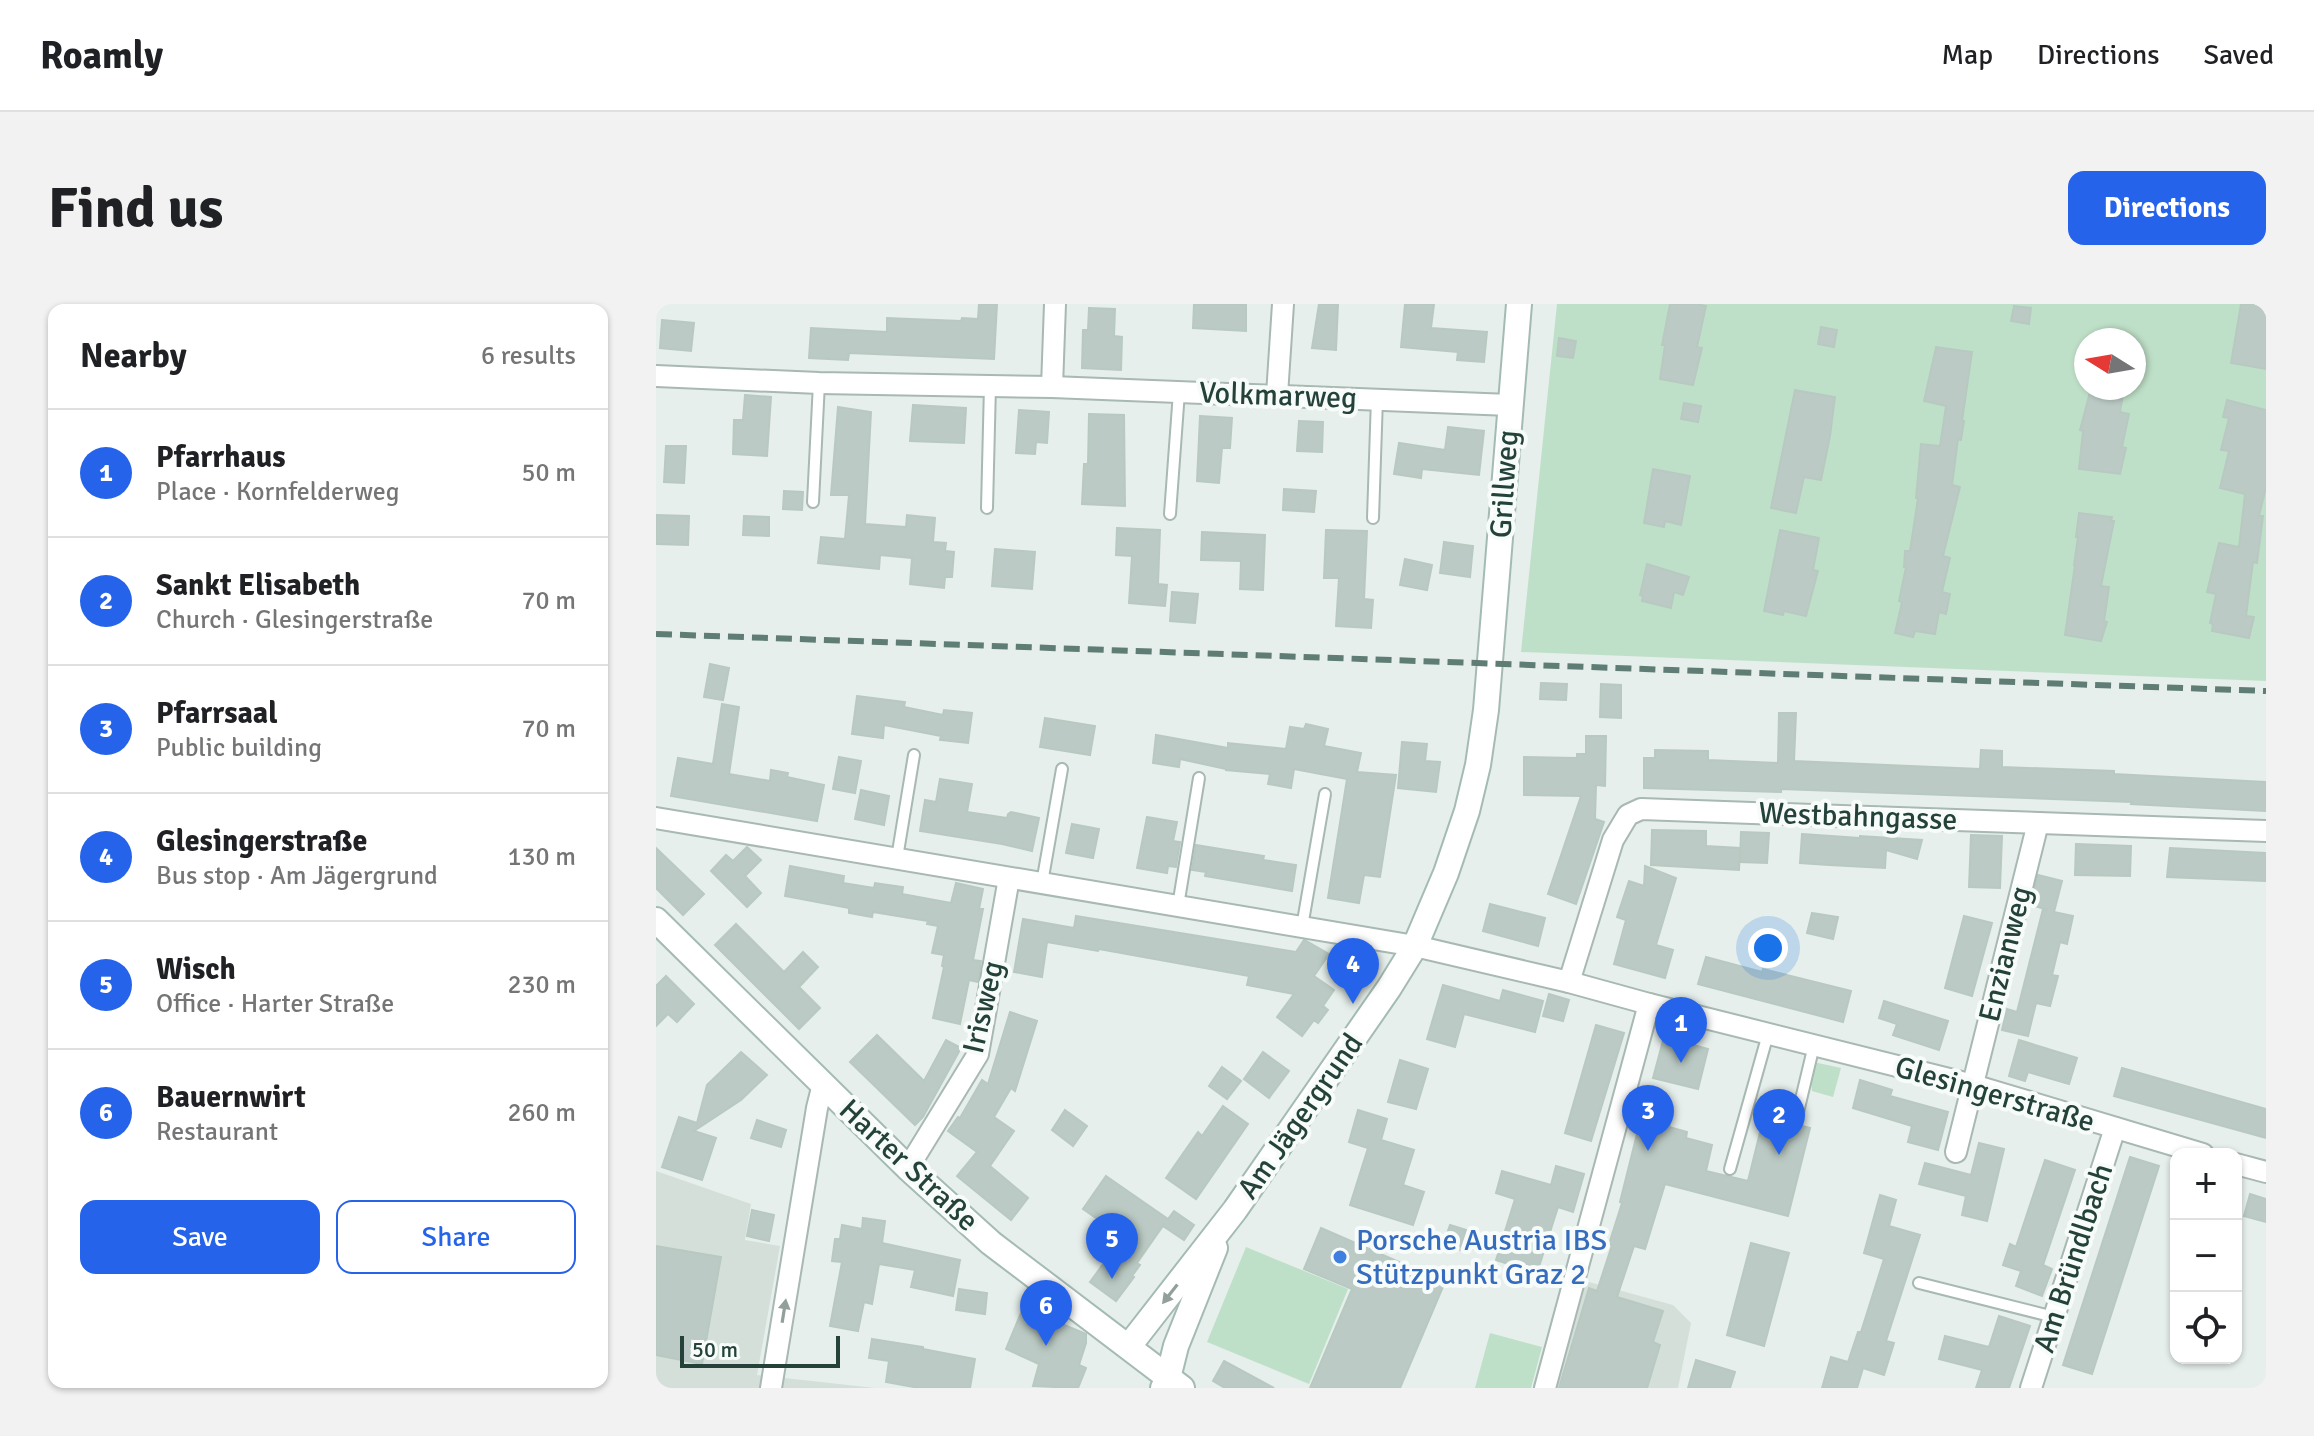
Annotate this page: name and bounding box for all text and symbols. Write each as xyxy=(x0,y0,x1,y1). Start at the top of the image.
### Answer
text: Roamly xyxy=(40,32,163,79)
text: Map xyxy=(1941,38,1993,72)
text: Directions xyxy=(2037,38,2159,72)
text: Saved xyxy=(2203,38,2274,72)
button: Directions xyxy=(2068,171,2266,245)
text: Find us xyxy=(48,174,223,243)
north arrow xyxy=(2074,328,2146,400)
text: Nearby xyxy=(80,335,187,377)
text: 6 results xyxy=(481,340,576,372)
street label: Volkmarweg xyxy=(1198,374,1358,417)
street label: Grillweg xyxy=(1482,429,1527,539)
text: Pfarrhaus xyxy=(156,439,286,476)
text: 1 xyxy=(99,457,113,489)
text: 50 m xyxy=(521,457,576,489)
text: Place · Kornfelderweg xyxy=(156,476,399,508)
text: Sankt Elisabeth xyxy=(156,567,360,604)
text: 2 xyxy=(99,585,113,617)
text: 70 m xyxy=(521,585,576,617)
text: Church · Glesingerstraße xyxy=(156,604,433,636)
text: Pfarrsaal xyxy=(156,695,278,732)
text: 3 xyxy=(99,713,113,745)
text: 70 m xyxy=(521,713,576,745)
text: Public building xyxy=(156,732,322,764)
street label: Westbahngasse xyxy=(1758,795,1958,838)
text: Glesingerstraße xyxy=(156,823,367,860)
text: 4 xyxy=(99,841,113,873)
text: 130 m xyxy=(507,841,576,873)
text: Bus stop · Am Jägergrund xyxy=(156,860,438,892)
street label: Enzianweg xyxy=(1971,883,2040,1026)
your location xyxy=(1748,928,1788,968)
pin: 4 xyxy=(1327,938,1379,1004)
text: Wisch xyxy=(156,951,236,988)
street label: Irisweg xyxy=(955,957,1012,1057)
text: 5 xyxy=(99,969,113,1001)
text: 230 m xyxy=(507,969,576,1001)
text: Office · Harter Straße xyxy=(156,988,394,1020)
pin: 1 xyxy=(1655,997,1707,1063)
street label: Am Jägergrund xyxy=(1230,1026,1371,1206)
street label: Glesingerstraße xyxy=(1891,1048,2099,1141)
text: Bauernwirt xyxy=(156,1079,306,1116)
pin: 3 xyxy=(1622,1085,1674,1151)
pin: 2 xyxy=(1753,1089,1805,1155)
street label: Harter Straße xyxy=(831,1091,986,1239)
text: 6 xyxy=(99,1097,113,1129)
text: 260 m xyxy=(507,1097,576,1129)
text: Restaurant xyxy=(156,1116,278,1148)
map controls xyxy=(2170,1148,2242,1364)
button: + xyxy=(2170,1148,2242,1220)
street label: Am Bründlbach xyxy=(2026,1159,2121,1357)
button: Save xyxy=(80,1200,320,1274)
button: Share xyxy=(336,1200,576,1274)
pin: 5 xyxy=(1086,1213,1138,1279)
button: − xyxy=(2170,1220,2242,1292)
place label: Porsche Austria IBS Stützpunkt Graz 2 xyxy=(1356,1222,1607,1293)
marker: Porsche Austria IBS Stützpunkt Graz 2 xyxy=(1331,1248,1349,1266)
pin: 6 xyxy=(1020,1280,1072,1346)
one-way arrow xyxy=(1162,1284,1178,1304)
button: locate xyxy=(2170,1292,2242,1364)
one-way arrow xyxy=(778,1298,790,1323)
scale bar xyxy=(680,1332,840,1368)
text: 50 m xyxy=(692,1336,738,1363)

